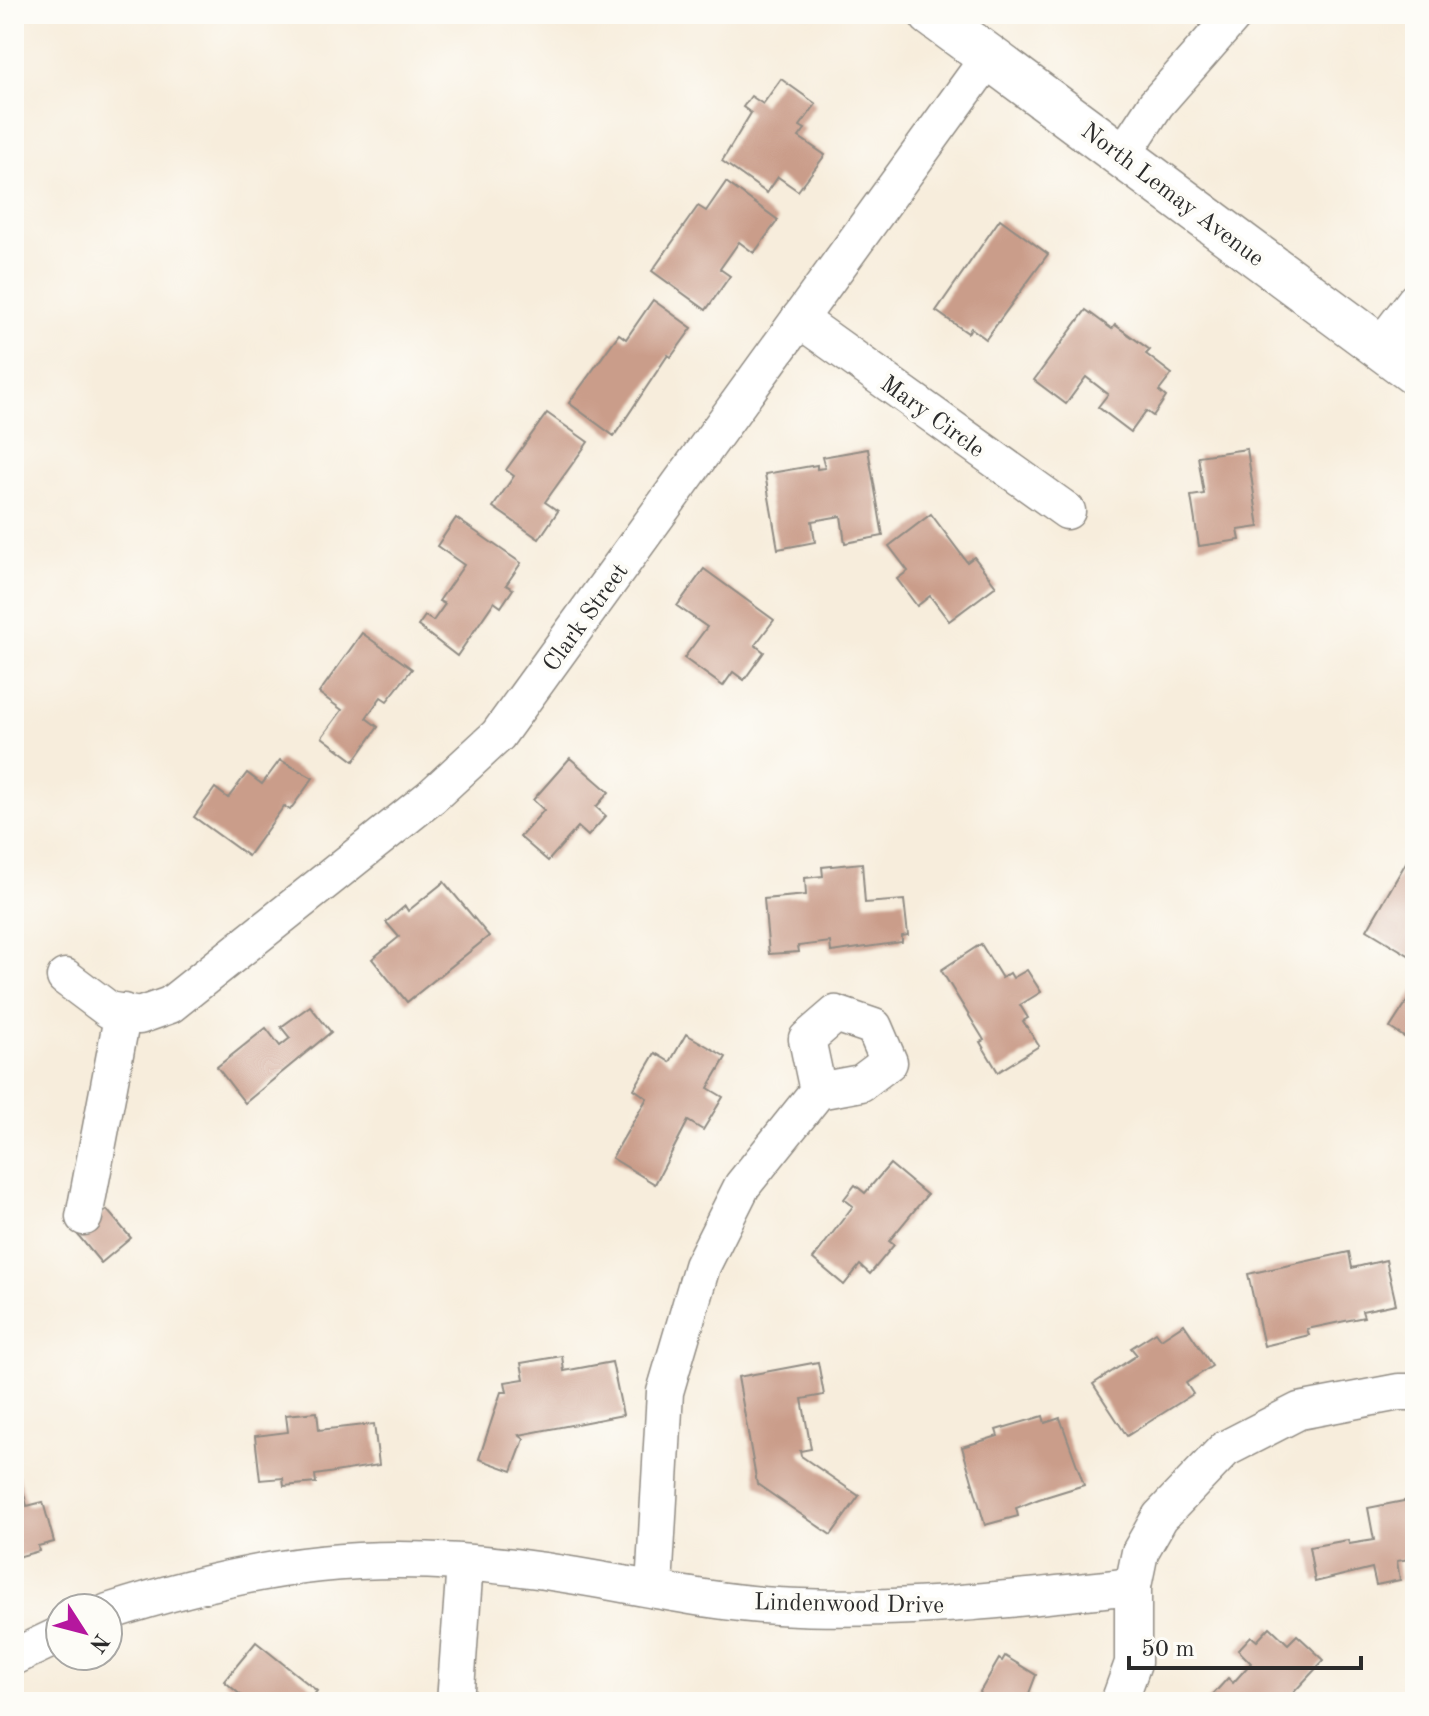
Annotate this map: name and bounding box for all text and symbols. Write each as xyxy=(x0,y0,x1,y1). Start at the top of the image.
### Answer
street label: North Lemay Avenue xyxy=(1076,119,1268,272)
street label: Mary Circle xyxy=(876,372,988,463)
street label: Clark Street xyxy=(540,560,634,677)
street label: Lindenwood Drive xyxy=(754,1591,944,1619)
north arrow xyxy=(44,1592,124,1672)
scale bar xyxy=(1129,1620,1361,1670)
text: N xyxy=(85,1629,112,1656)
text: 50 m xyxy=(1141,1638,1195,1662)

